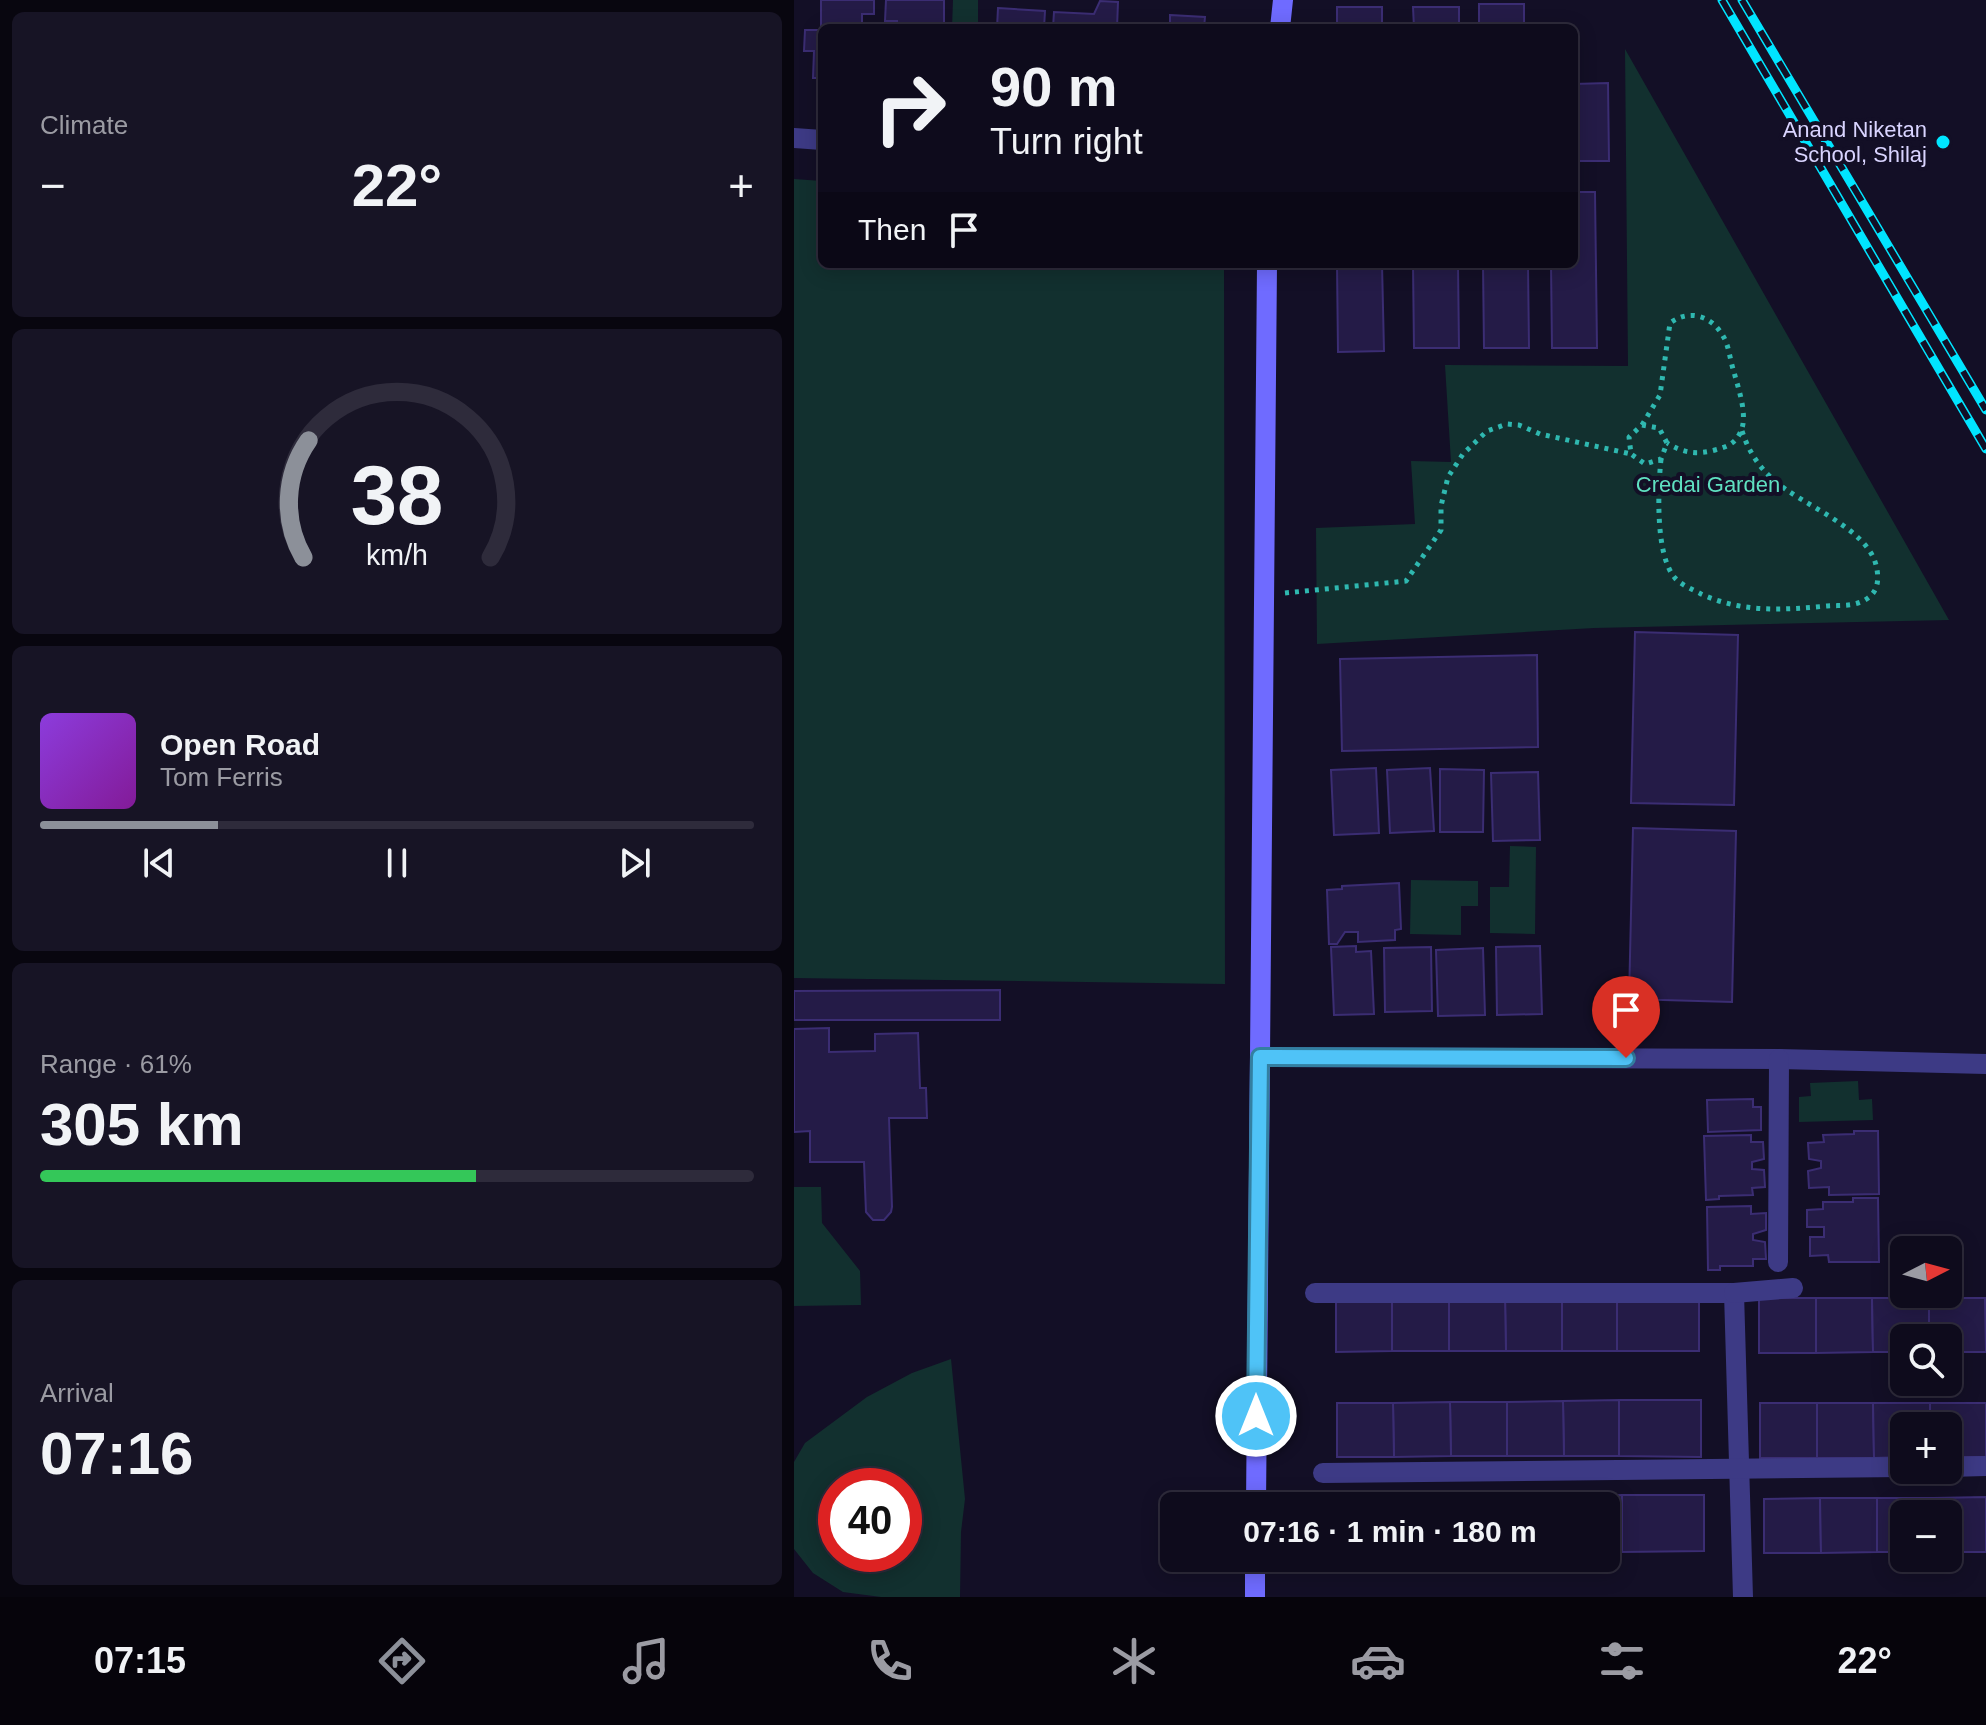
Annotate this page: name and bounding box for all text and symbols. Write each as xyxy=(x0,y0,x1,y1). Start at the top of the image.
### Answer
text: 90 m xyxy=(990,55,1118,118)
icon: right xyxy=(858,56,962,160)
text: Climate xyxy=(40,110,128,140)
place label: Anand Niketan School, Shilaj xyxy=(1783,117,1927,167)
text: Turn right xyxy=(990,121,1143,162)
marker: Anand Niketan School, Shilaj xyxy=(1934,133,1952,151)
text: 22° xyxy=(352,152,442,219)
text: − xyxy=(40,161,66,210)
text: + xyxy=(728,161,754,210)
icon: arrive xyxy=(942,208,986,252)
text: Then xyxy=(858,213,926,246)
text: 38 xyxy=(351,448,443,541)
park label: Credai Garden xyxy=(1636,472,1780,497)
text: km/h xyxy=(366,539,428,571)
text: Open Road xyxy=(160,728,320,761)
text: Tom Ferris xyxy=(160,762,283,792)
icon: previous xyxy=(137,841,181,885)
icon: pause xyxy=(375,841,419,885)
icon: next xyxy=(613,841,657,885)
pin xyxy=(1592,976,1660,1058)
icon: arrive xyxy=(1604,988,1648,1032)
text: Range · 61% xyxy=(40,1049,192,1079)
text: 305 km xyxy=(40,1091,244,1158)
north arrow xyxy=(1890,1236,1962,1308)
map controls xyxy=(1890,1236,1962,1572)
button: search xyxy=(1890,1324,1962,1396)
position arrow xyxy=(1214,1374,1298,1458)
text: Arrival xyxy=(40,1378,114,1408)
button: + xyxy=(1890,1412,1962,1484)
text: 07:16 xyxy=(40,1420,193,1487)
speed limit sign: 40 xyxy=(818,1468,922,1572)
button: − xyxy=(1890,1500,1962,1572)
text: 07:16 · 1 min · 180 m xyxy=(1243,1515,1537,1548)
icon: directions xyxy=(374,1633,430,1689)
icon: music xyxy=(618,1633,674,1689)
icon: phone xyxy=(862,1633,918,1689)
icon: climate xyxy=(1106,1633,1162,1689)
icon: car xyxy=(1350,1633,1406,1689)
icon: filters xyxy=(1594,1633,1650,1689)
text: 07:15 xyxy=(94,1640,186,1681)
text: 22° xyxy=(1837,1640,1892,1681)

